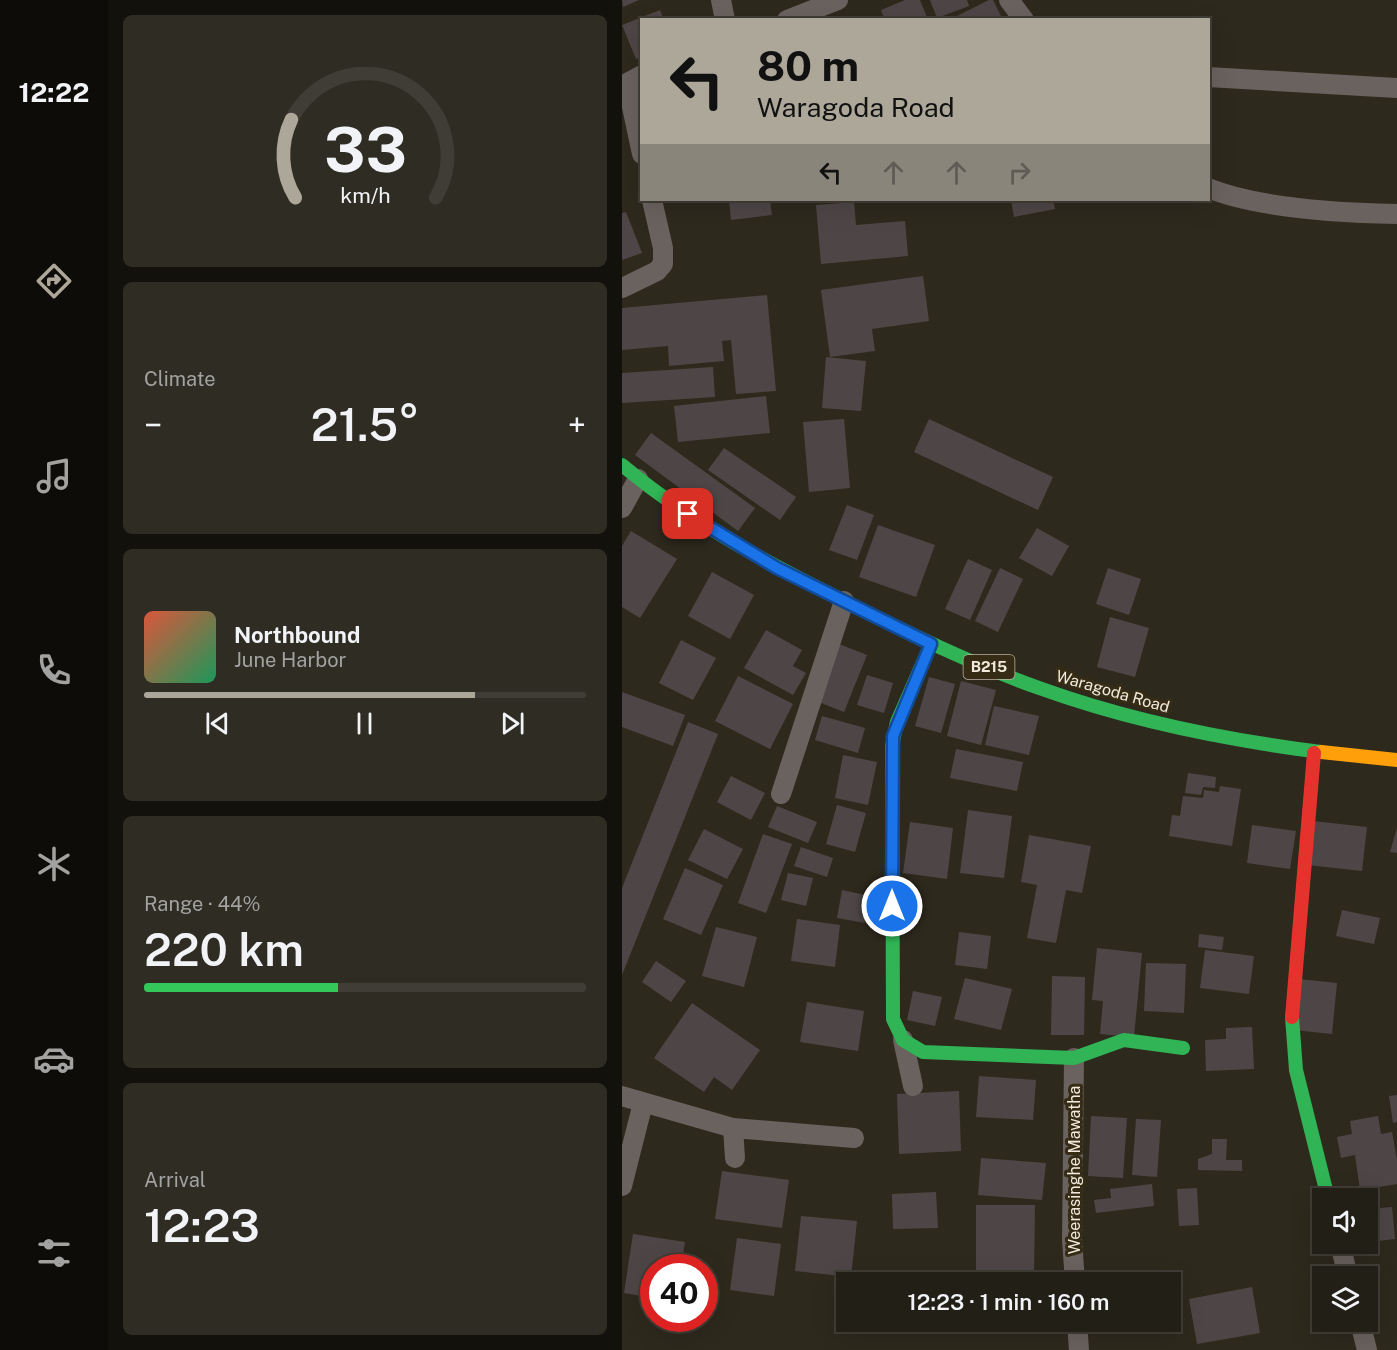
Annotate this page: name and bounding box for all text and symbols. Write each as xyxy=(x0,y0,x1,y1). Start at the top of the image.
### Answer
text: 80 m xyxy=(757,41,859,90)
icon: left xyxy=(658,42,736,120)
text: 12:22 xyxy=(19,76,89,108)
text: Waragoda Road xyxy=(757,91,955,123)
text: 33 xyxy=(324,113,406,186)
icon: left xyxy=(814,156,847,189)
icon: ahead xyxy=(877,156,910,189)
icon: ahead xyxy=(940,156,973,189)
icon: right xyxy=(1003,156,1036,189)
text: km/h xyxy=(340,183,390,208)
icon: directions xyxy=(33,260,75,302)
text: Climate xyxy=(144,367,216,391)
text: 21.5° xyxy=(311,398,419,451)
text: − xyxy=(144,406,162,444)
text: + xyxy=(568,406,586,444)
icon: music xyxy=(33,455,75,497)
pin xyxy=(662,488,713,539)
icon: arrive xyxy=(671,497,704,530)
text: Northbound xyxy=(234,622,360,648)
text: June Harbor xyxy=(234,648,346,672)
icon: phone xyxy=(33,649,75,691)
road number: B215 xyxy=(964,655,1014,679)
street label: Waragoda Road xyxy=(1054,666,1172,717)
icon: previous xyxy=(201,707,234,740)
icon: pause xyxy=(348,707,381,740)
icon: next xyxy=(496,707,529,740)
icon: climate xyxy=(33,843,75,885)
position arrow xyxy=(860,874,924,938)
text: Range · 44% xyxy=(144,892,261,916)
text: 220 km xyxy=(144,923,304,976)
icon: car xyxy=(33,1038,75,1080)
street label: Weerasinghe Mawatha xyxy=(1065,1086,1084,1254)
text: Arrival xyxy=(144,1168,206,1192)
map controls xyxy=(1312,1188,1378,1332)
button: sound xyxy=(1312,1188,1378,1254)
text: 12:23 xyxy=(144,1199,260,1252)
icon: filters xyxy=(33,1232,75,1274)
speed limit sign: 40 xyxy=(640,1254,718,1332)
button: layers xyxy=(1312,1266,1378,1332)
text: 12:23 · 1 min · 160 m xyxy=(908,1289,1109,1315)

